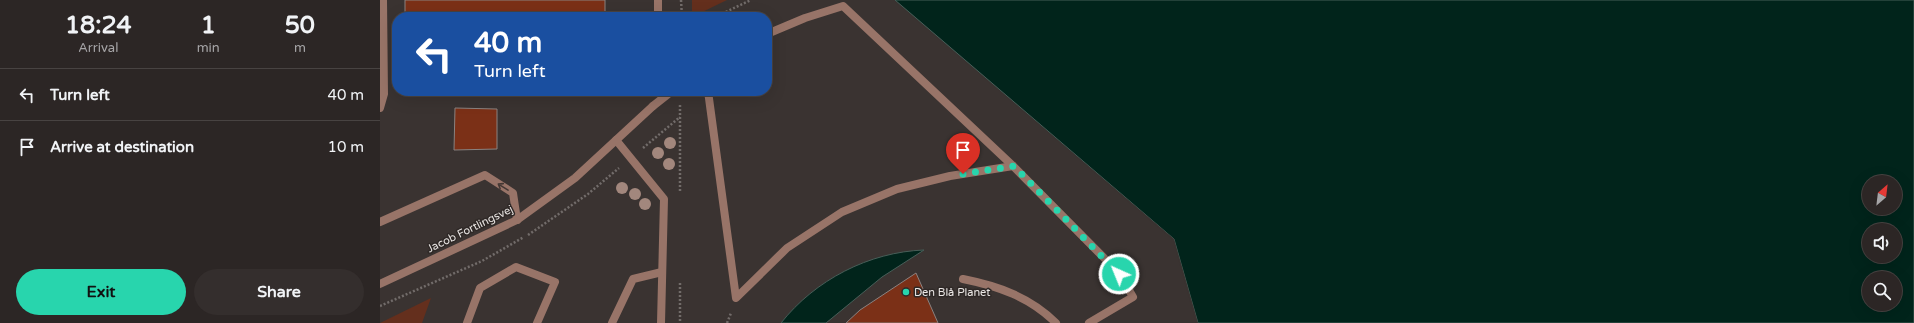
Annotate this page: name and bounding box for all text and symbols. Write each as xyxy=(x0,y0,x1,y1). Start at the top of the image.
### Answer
text: 18:24 xyxy=(65,11,132,40)
text: 1 xyxy=(201,11,216,40)
text: 50 xyxy=(285,11,315,40)
text: 40 m xyxy=(474,26,542,60)
icon: left xyxy=(408,28,460,80)
text: Arrival xyxy=(78,40,118,56)
text: min xyxy=(197,40,220,56)
text: m xyxy=(294,40,306,56)
text: Turn left xyxy=(474,60,546,82)
icon: left xyxy=(16,84,38,106)
text: Turn left xyxy=(50,86,110,104)
text: 40 m xyxy=(327,86,364,104)
pin xyxy=(946,133,980,174)
icon: arrive xyxy=(16,136,38,158)
text: Arrive at destination xyxy=(50,138,194,156)
text: 10 m xyxy=(327,138,364,156)
icon: arrive xyxy=(952,139,974,161)
north arrow xyxy=(1862,175,1902,215)
map controls xyxy=(1862,175,1902,311)
one-way arrow xyxy=(497,182,509,190)
street label: Jacob Fortlingsvej xyxy=(425,202,515,255)
button: sound xyxy=(1862,223,1902,263)
position arrow xyxy=(1098,253,1140,295)
button: Exit xyxy=(16,269,186,315)
button: Share xyxy=(194,269,364,315)
button: search xyxy=(1862,271,1902,311)
place label: Den Blå Planet xyxy=(914,286,991,299)
marker: Den Blå Planet xyxy=(901,287,911,297)

